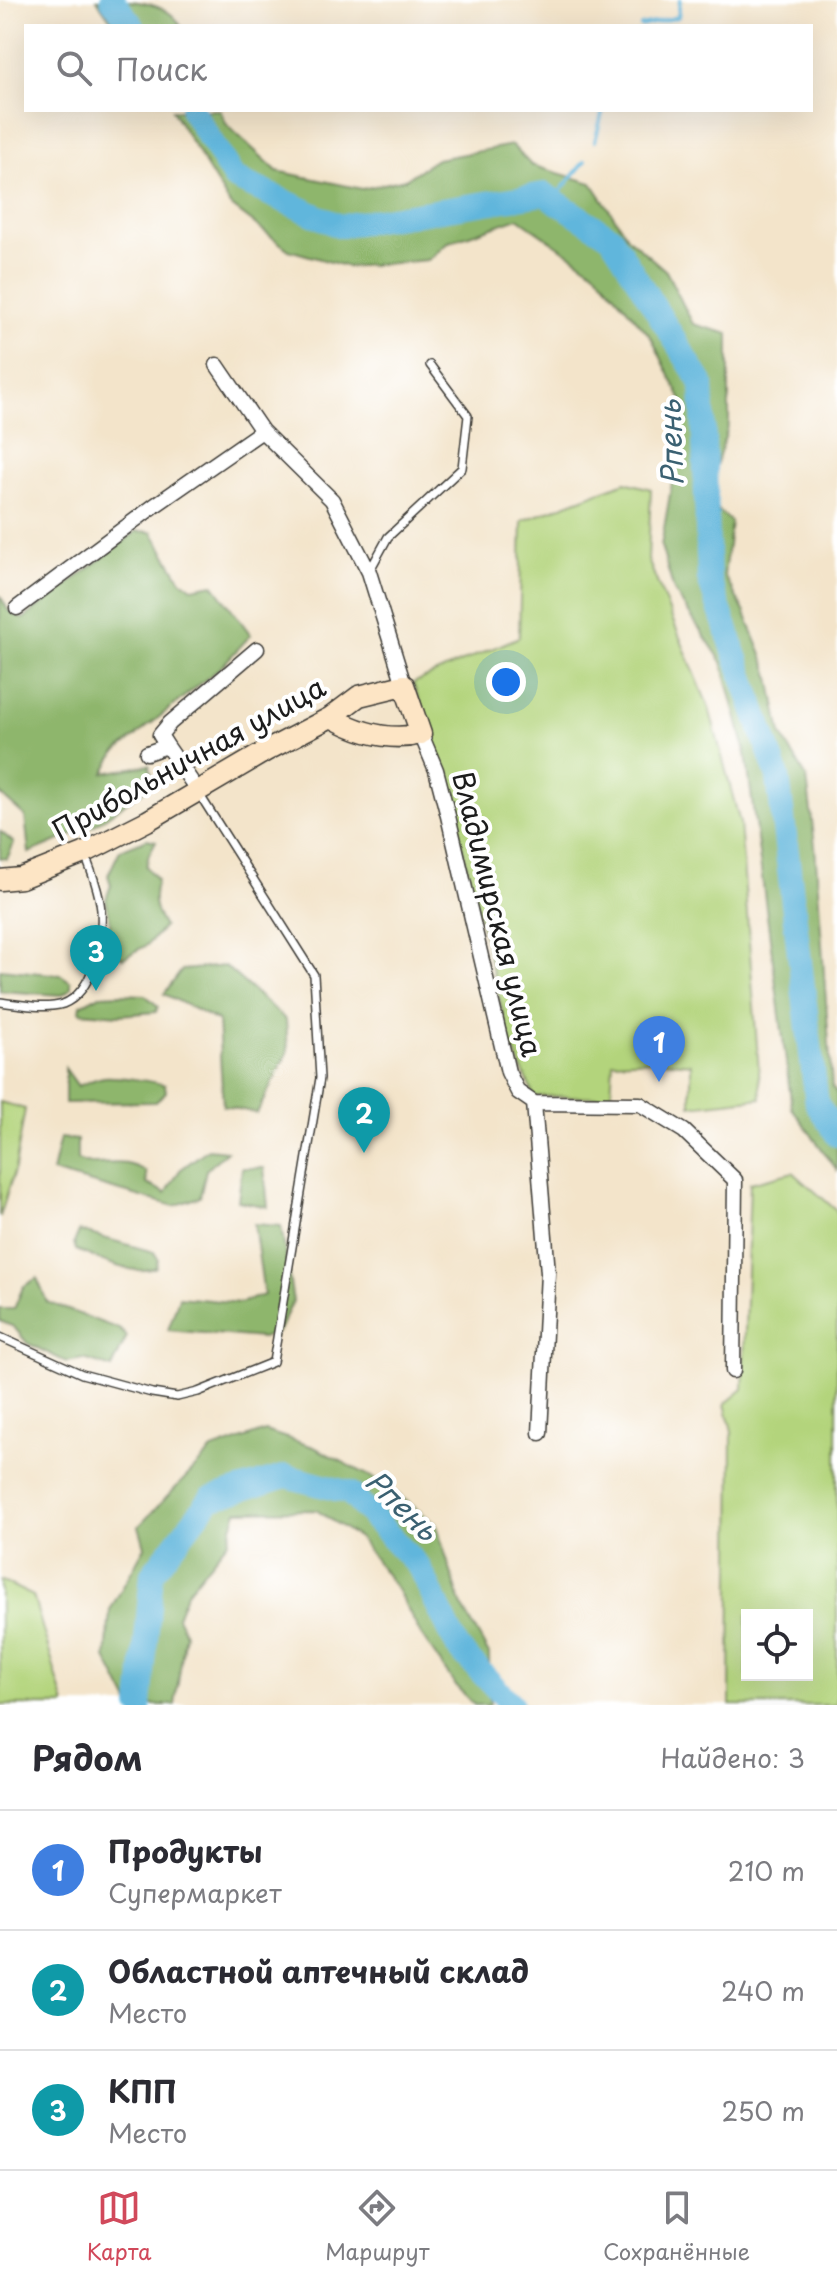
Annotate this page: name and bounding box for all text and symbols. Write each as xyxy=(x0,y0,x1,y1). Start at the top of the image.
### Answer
search box xyxy=(24,24,813,112)
icon: search xyxy=(52,46,96,90)
text: Поиск xyxy=(116,46,207,91)
water label: Рпень xyxy=(645,398,693,487)
your location xyxy=(486,662,526,702)
street label: Прибольничная улица xyxy=(44,664,333,851)
street label: Владимирская улица xyxy=(442,767,555,1061)
pin: 3 xyxy=(70,925,122,991)
pin: 1 xyxy=(633,1016,685,1082)
pin: 2 xyxy=(338,1087,390,1153)
water label: Рпень xyxy=(356,1458,450,1551)
map controls xyxy=(741,1609,813,1681)
button: locate xyxy=(741,1609,813,1681)
text: Рядом xyxy=(32,1731,143,1783)
text: Найдено: 3 xyxy=(661,1738,805,1777)
text: Продукты xyxy=(108,1828,262,1873)
text: 1 xyxy=(52,1851,64,1890)
text: 210 m xyxy=(728,1851,805,1890)
text: Супермаркет xyxy=(108,1873,282,1912)
text: Областной аптечный склад xyxy=(108,1948,529,1993)
text: 2 xyxy=(49,1971,67,2010)
text: 240 m xyxy=(721,1971,805,2010)
text: Место xyxy=(108,1993,187,2032)
text: КПП xyxy=(108,2068,177,2113)
text: 3 xyxy=(49,2091,67,2130)
text: 250 m xyxy=(721,2091,805,2130)
text: Место xyxy=(108,2113,187,2152)
tab: Карта xyxy=(87,2186,151,2267)
tab: Маршрут xyxy=(325,2186,429,2267)
tab: Сохранённые xyxy=(603,2186,750,2267)

